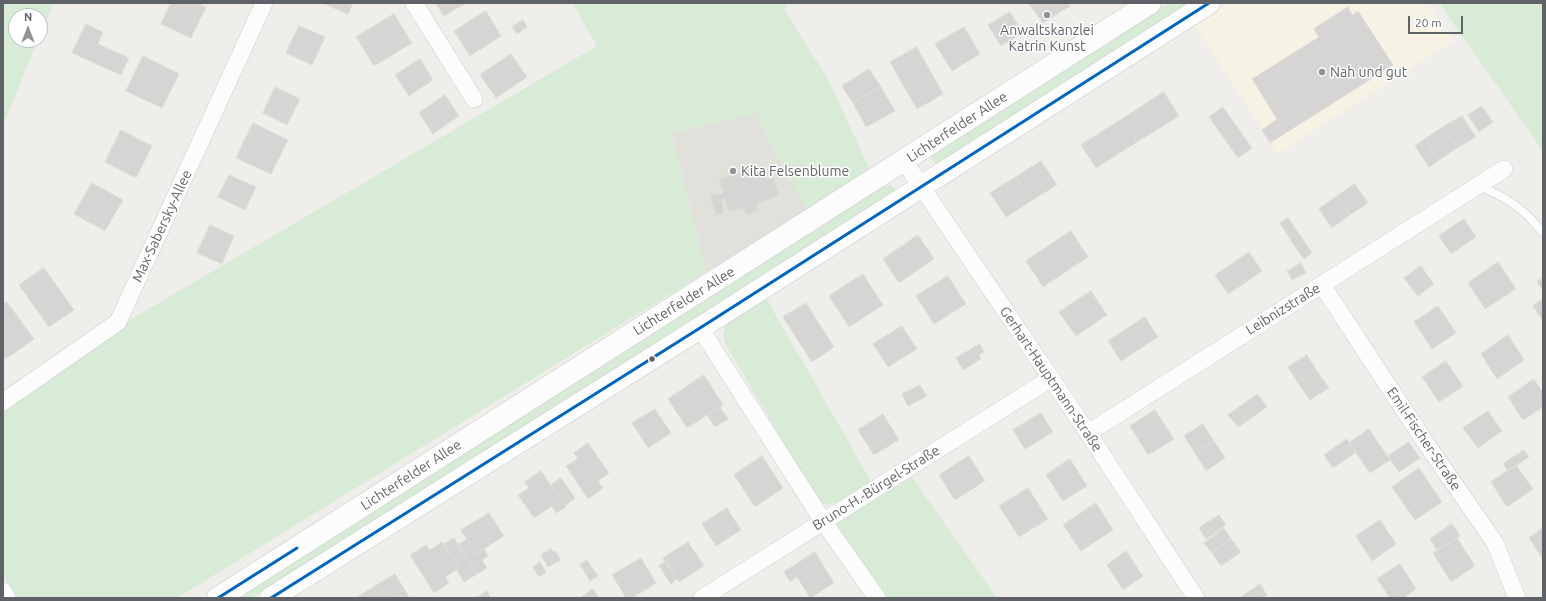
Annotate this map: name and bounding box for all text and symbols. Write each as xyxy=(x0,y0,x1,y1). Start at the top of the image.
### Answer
north arrow xyxy=(8,8,48,48)
scale bar xyxy=(1410,8,1465,34)
marker: Anwaltskanzlei Katrin Kunst xyxy=(1042,10,1052,20)
text: N xyxy=(24,11,32,23)
text: 20 m xyxy=(1415,16,1442,29)
place label: Anwaltskanzlei Katrin Kunst xyxy=(1000,22,1094,54)
place label: Nah und gut xyxy=(1330,64,1407,80)
marker: Nah und gut xyxy=(1317,67,1327,77)
street label: Lichterfelder Allee xyxy=(904,88,1010,166)
place label: Kita Felsenblume xyxy=(741,163,849,179)
marker: Kita Felsenblume xyxy=(728,166,738,176)
street label: Max-Sabersky-Allee xyxy=(129,167,195,285)
street label: Lichterfelder Allee xyxy=(630,263,738,339)
street label: Leibnizstraße xyxy=(1243,279,1323,339)
street label: Gerhart-Hauptmann-Straße xyxy=(996,303,1106,455)
unlabelled marker xyxy=(647,354,657,364)
street label: Emil-Fischer-Straße xyxy=(1383,384,1465,494)
street label: Lichterfelder Allee xyxy=(358,436,464,514)
street label: Bruno-H.-Bürgel-Straße xyxy=(809,442,943,534)

